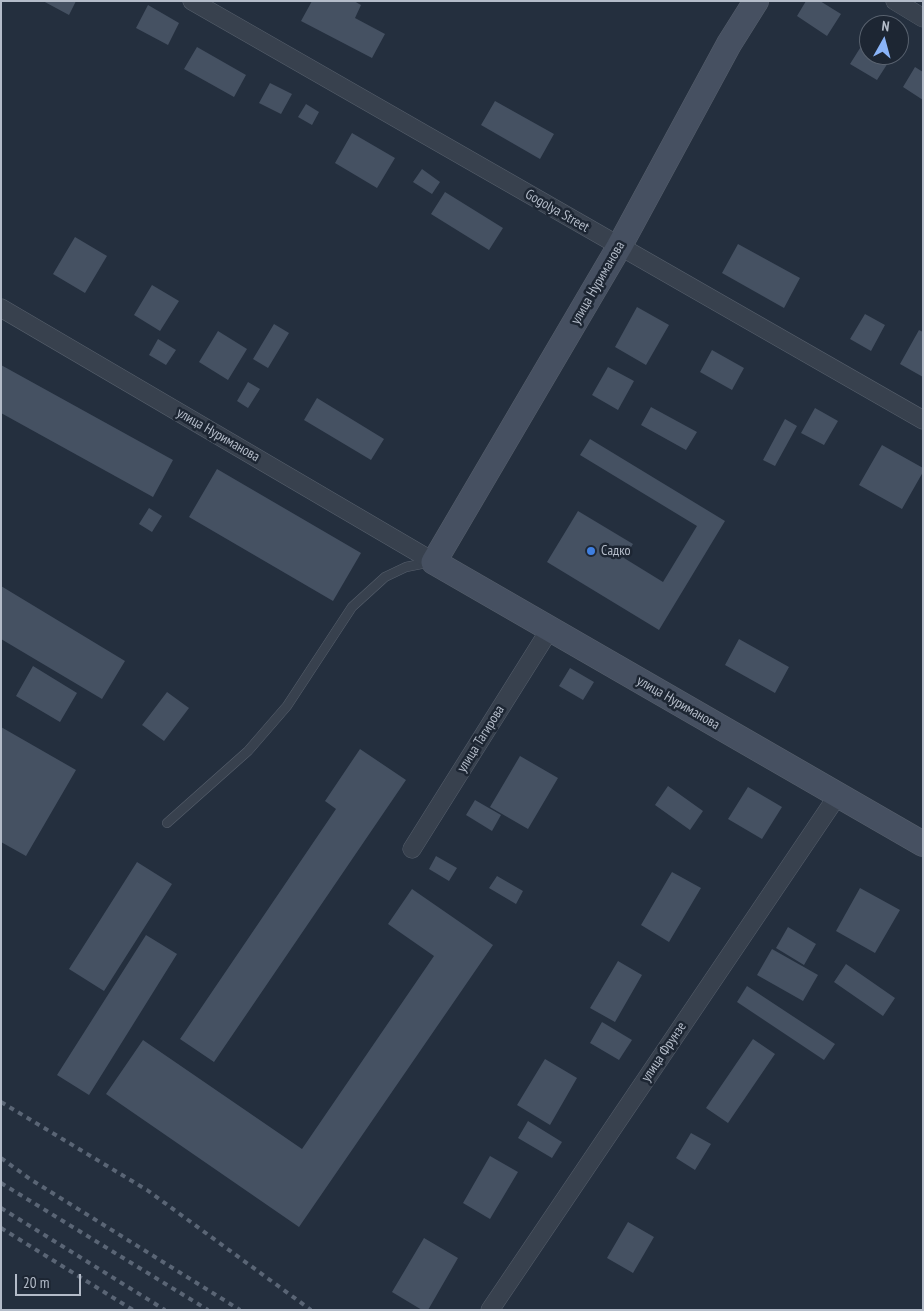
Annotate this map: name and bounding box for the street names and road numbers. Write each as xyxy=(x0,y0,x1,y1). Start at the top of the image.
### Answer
street label: Gogolya Street xyxy=(522,186,592,236)
street label: улица Нуриманова xyxy=(567,239,629,327)
street label: улица Нуриманова xyxy=(174,404,262,466)
street label: улица Нуриманова xyxy=(634,672,722,734)
street label: улица Тагирова xyxy=(454,702,508,776)
street label: улица Фрунзе xyxy=(638,1019,690,1085)

